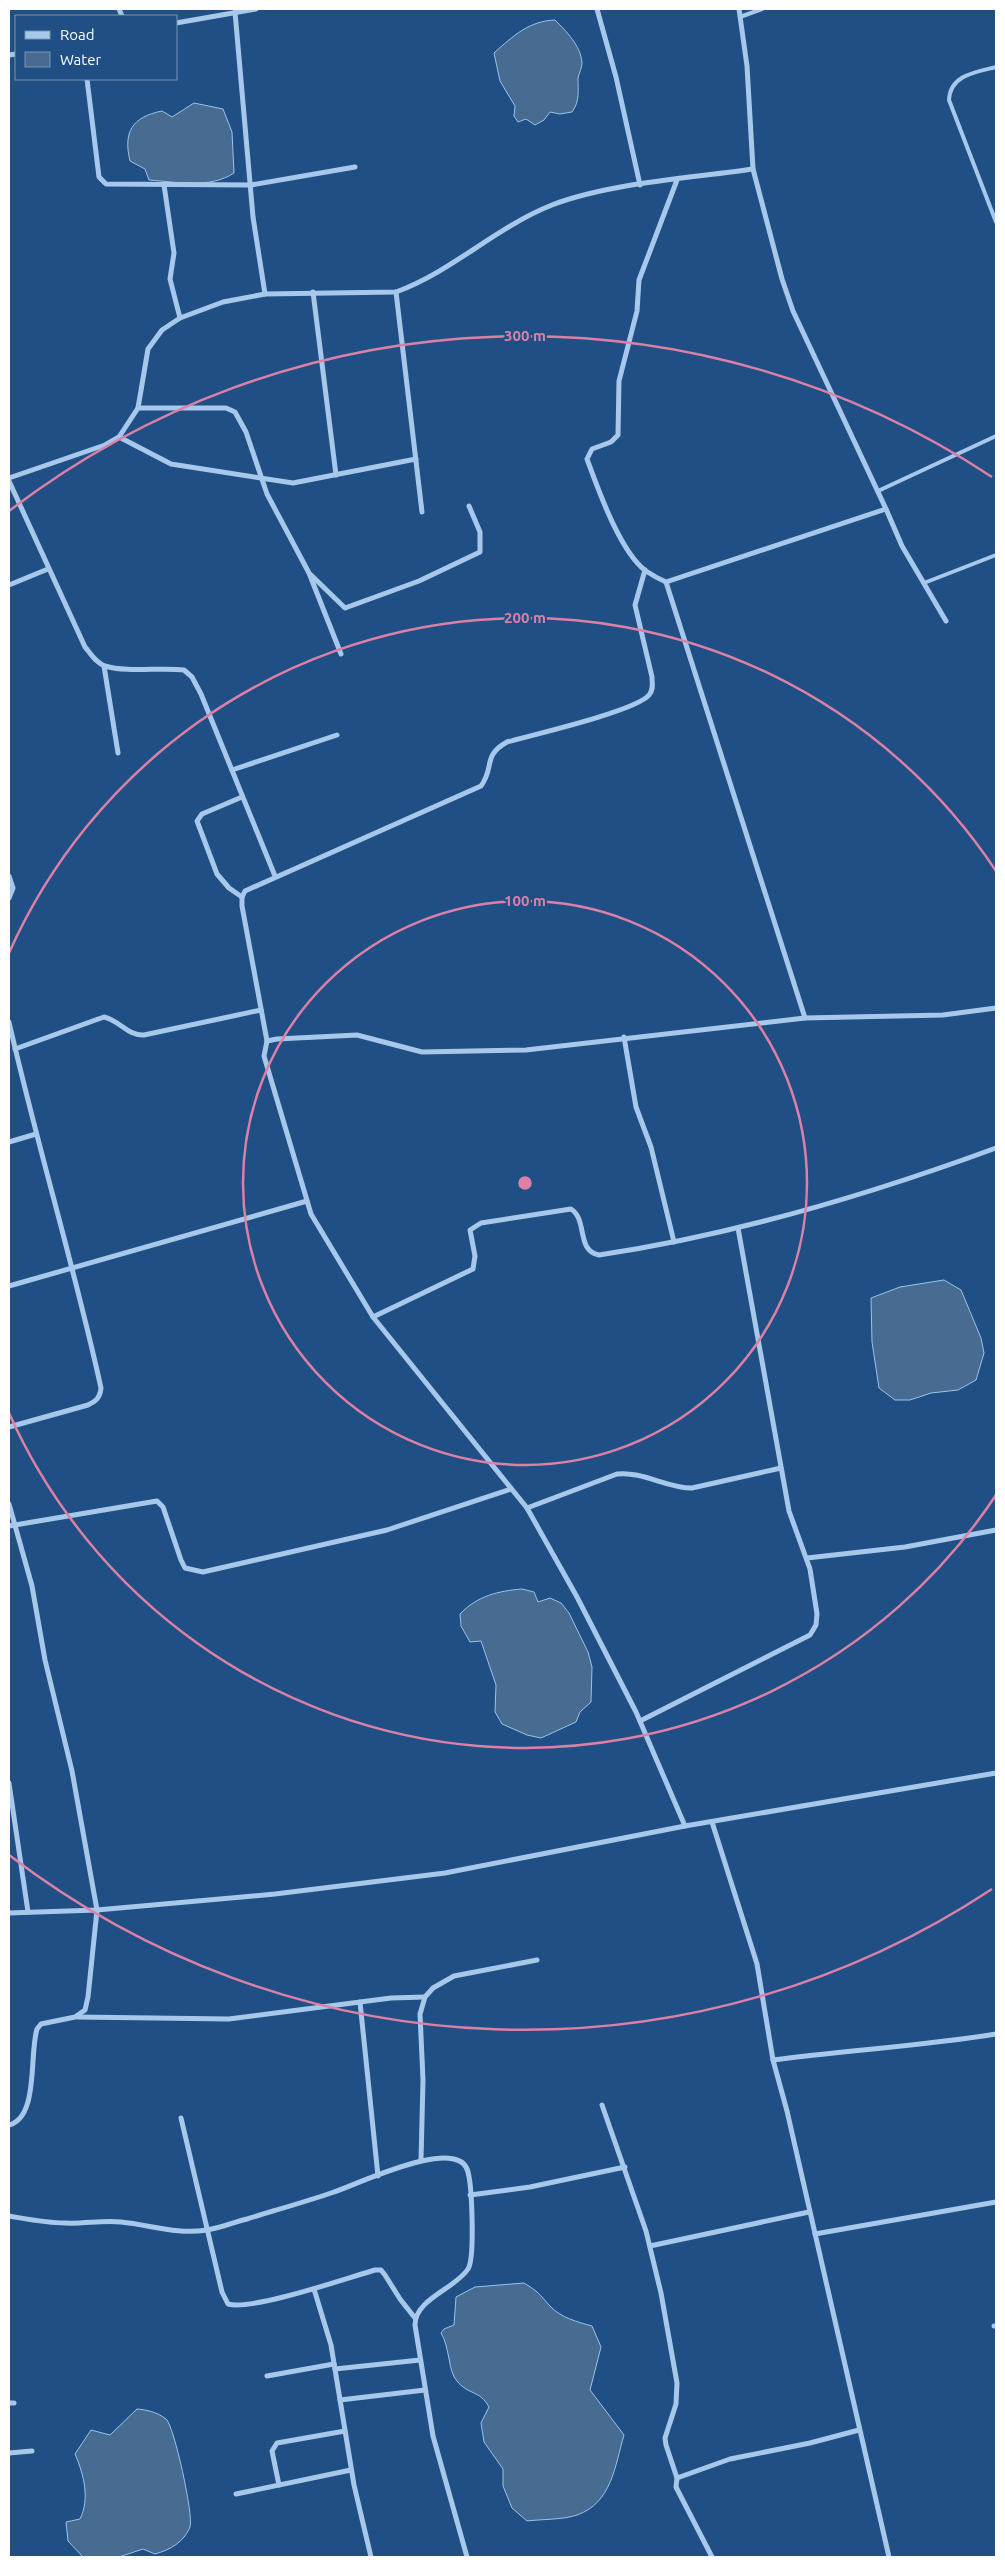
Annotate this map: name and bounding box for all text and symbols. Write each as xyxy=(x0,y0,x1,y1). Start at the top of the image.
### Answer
legend xyxy=(15,15,178,80)
text: Road xyxy=(60,26,95,43)
text: Water xyxy=(60,51,101,68)
text: 300 m xyxy=(504,327,546,344)
text: 200 m xyxy=(504,609,546,626)
text: 100 m xyxy=(504,892,546,909)
centre of rings xyxy=(516,1174,534,1192)

